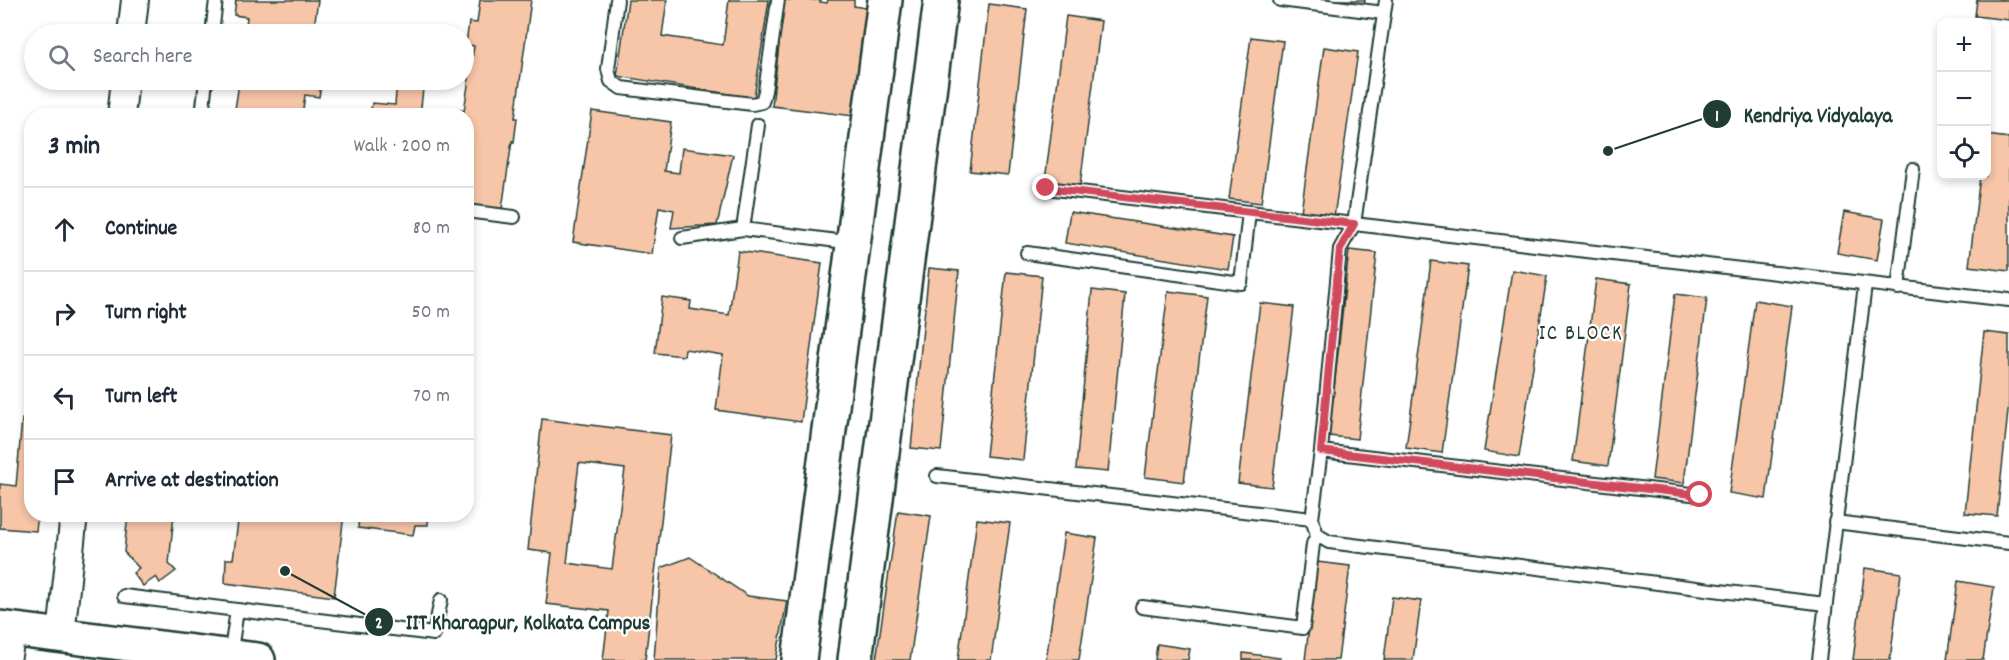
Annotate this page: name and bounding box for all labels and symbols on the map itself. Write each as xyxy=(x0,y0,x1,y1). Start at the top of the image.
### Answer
callout: Kendriya Vidyalaya xyxy=(1702,95,1905,134)
text: Kendriya Vidyalaya xyxy=(1744,103,1893,133)
text: 1 xyxy=(1715,105,1719,130)
route end xyxy=(1032,174,1058,200)
district label: IC BLOCK xyxy=(1539,320,1623,350)
route start xyxy=(1686,481,1712,507)
callout: IIT Kharagpur, Kolkata Campus xyxy=(364,602,662,641)
text: IIT Kharagpur, Kolkata Campus xyxy=(406,610,650,640)
text: 2 xyxy=(375,612,383,637)

